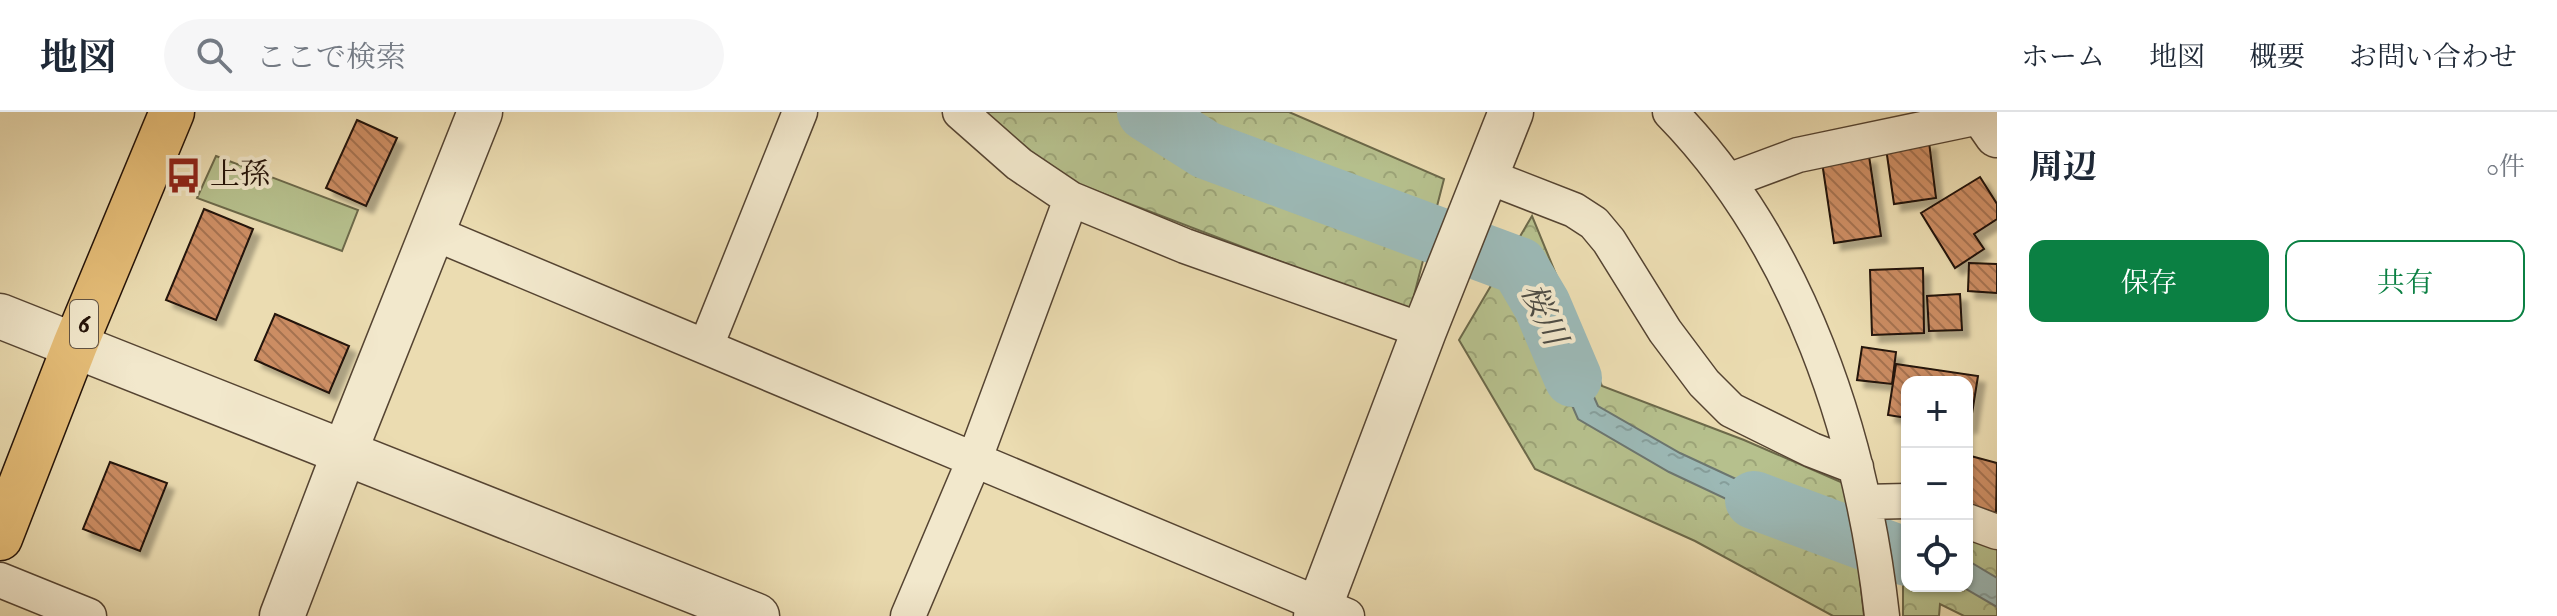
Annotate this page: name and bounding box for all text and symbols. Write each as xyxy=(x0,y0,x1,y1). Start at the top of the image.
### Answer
search box xyxy=(164,19,724,91)
icon: search xyxy=(192,33,236,77)
text: 地図 xyxy=(40,36,116,84)
text: ここで検索 xyxy=(256,40,406,78)
text: ホーム xyxy=(2021,41,2105,76)
text: 地図 xyxy=(2149,41,2205,76)
text: 概要 xyxy=(2249,41,2305,76)
text: お問い合わせ xyxy=(2349,41,2517,76)
text: 周辺 xyxy=(2029,147,2097,190)
text: 0件 xyxy=(2486,151,2525,184)
bus stop icon: 上孫 xyxy=(165,157,203,195)
place label: 上孫 xyxy=(210,157,270,195)
button: 保存 xyxy=(2029,240,2269,322)
button: 共有 xyxy=(2285,240,2525,322)
water label: 桜川 xyxy=(1510,277,1575,355)
road number: 6 xyxy=(70,300,98,348)
map controls xyxy=(1901,376,1973,592)
button: + xyxy=(1901,376,1973,448)
button: − xyxy=(1901,448,1973,520)
button: locate xyxy=(1901,520,1973,592)

